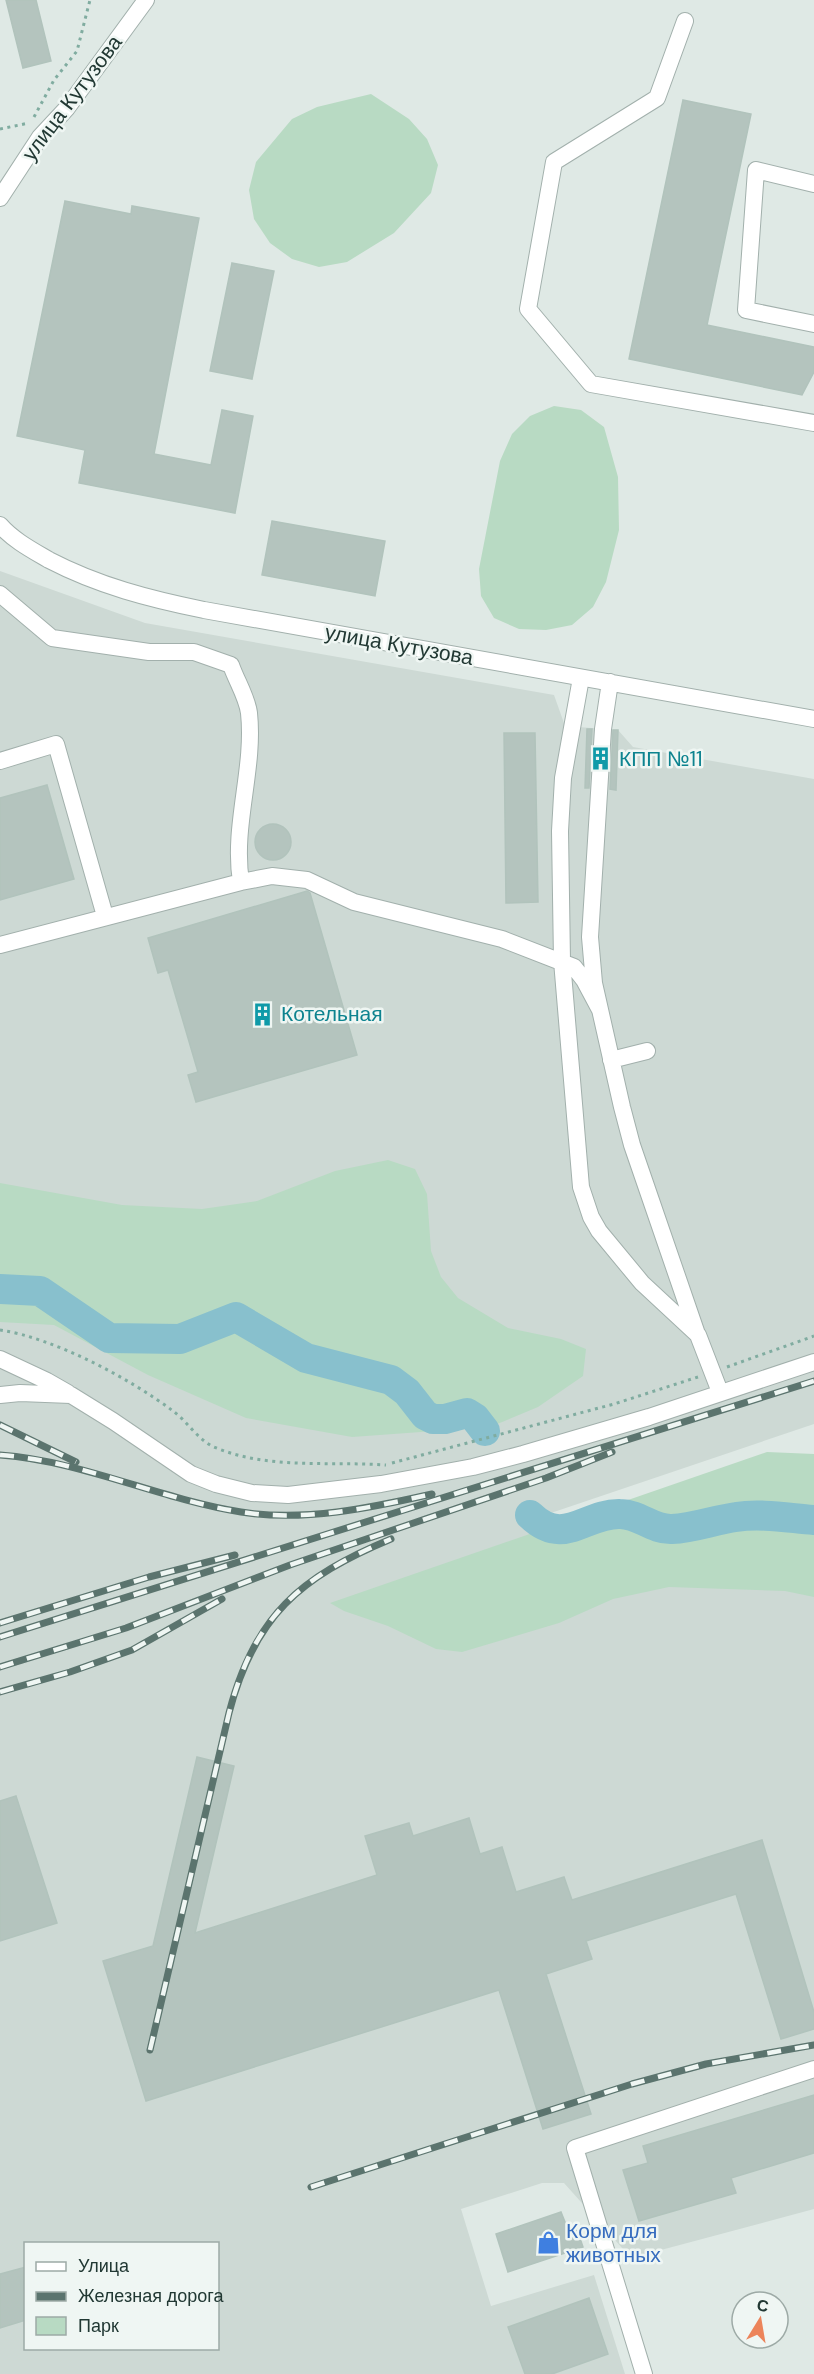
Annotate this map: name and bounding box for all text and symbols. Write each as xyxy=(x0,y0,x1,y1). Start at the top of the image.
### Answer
street label: улица Кутузова xyxy=(16,29,129,166)
street label: улица Кутузова xyxy=(323,618,476,672)
place label: КПП №11 xyxy=(619,745,703,773)
building icon: КПП №11 xyxy=(588,746,614,772)
place label: Котельная xyxy=(281,1000,383,1028)
building icon: Котельная xyxy=(250,1001,276,1027)
place label: Корм для животных xyxy=(566,2217,661,2269)
shop icon: Корм для животных xyxy=(535,2230,561,2256)
legend xyxy=(24,2242,219,2350)
text: Улица xyxy=(78,2254,130,2278)
text: Железная дорога xyxy=(78,2284,224,2308)
north arrow xyxy=(730,2290,790,2350)
text: С xyxy=(755,2294,771,2317)
text: Парк xyxy=(78,2314,119,2338)

